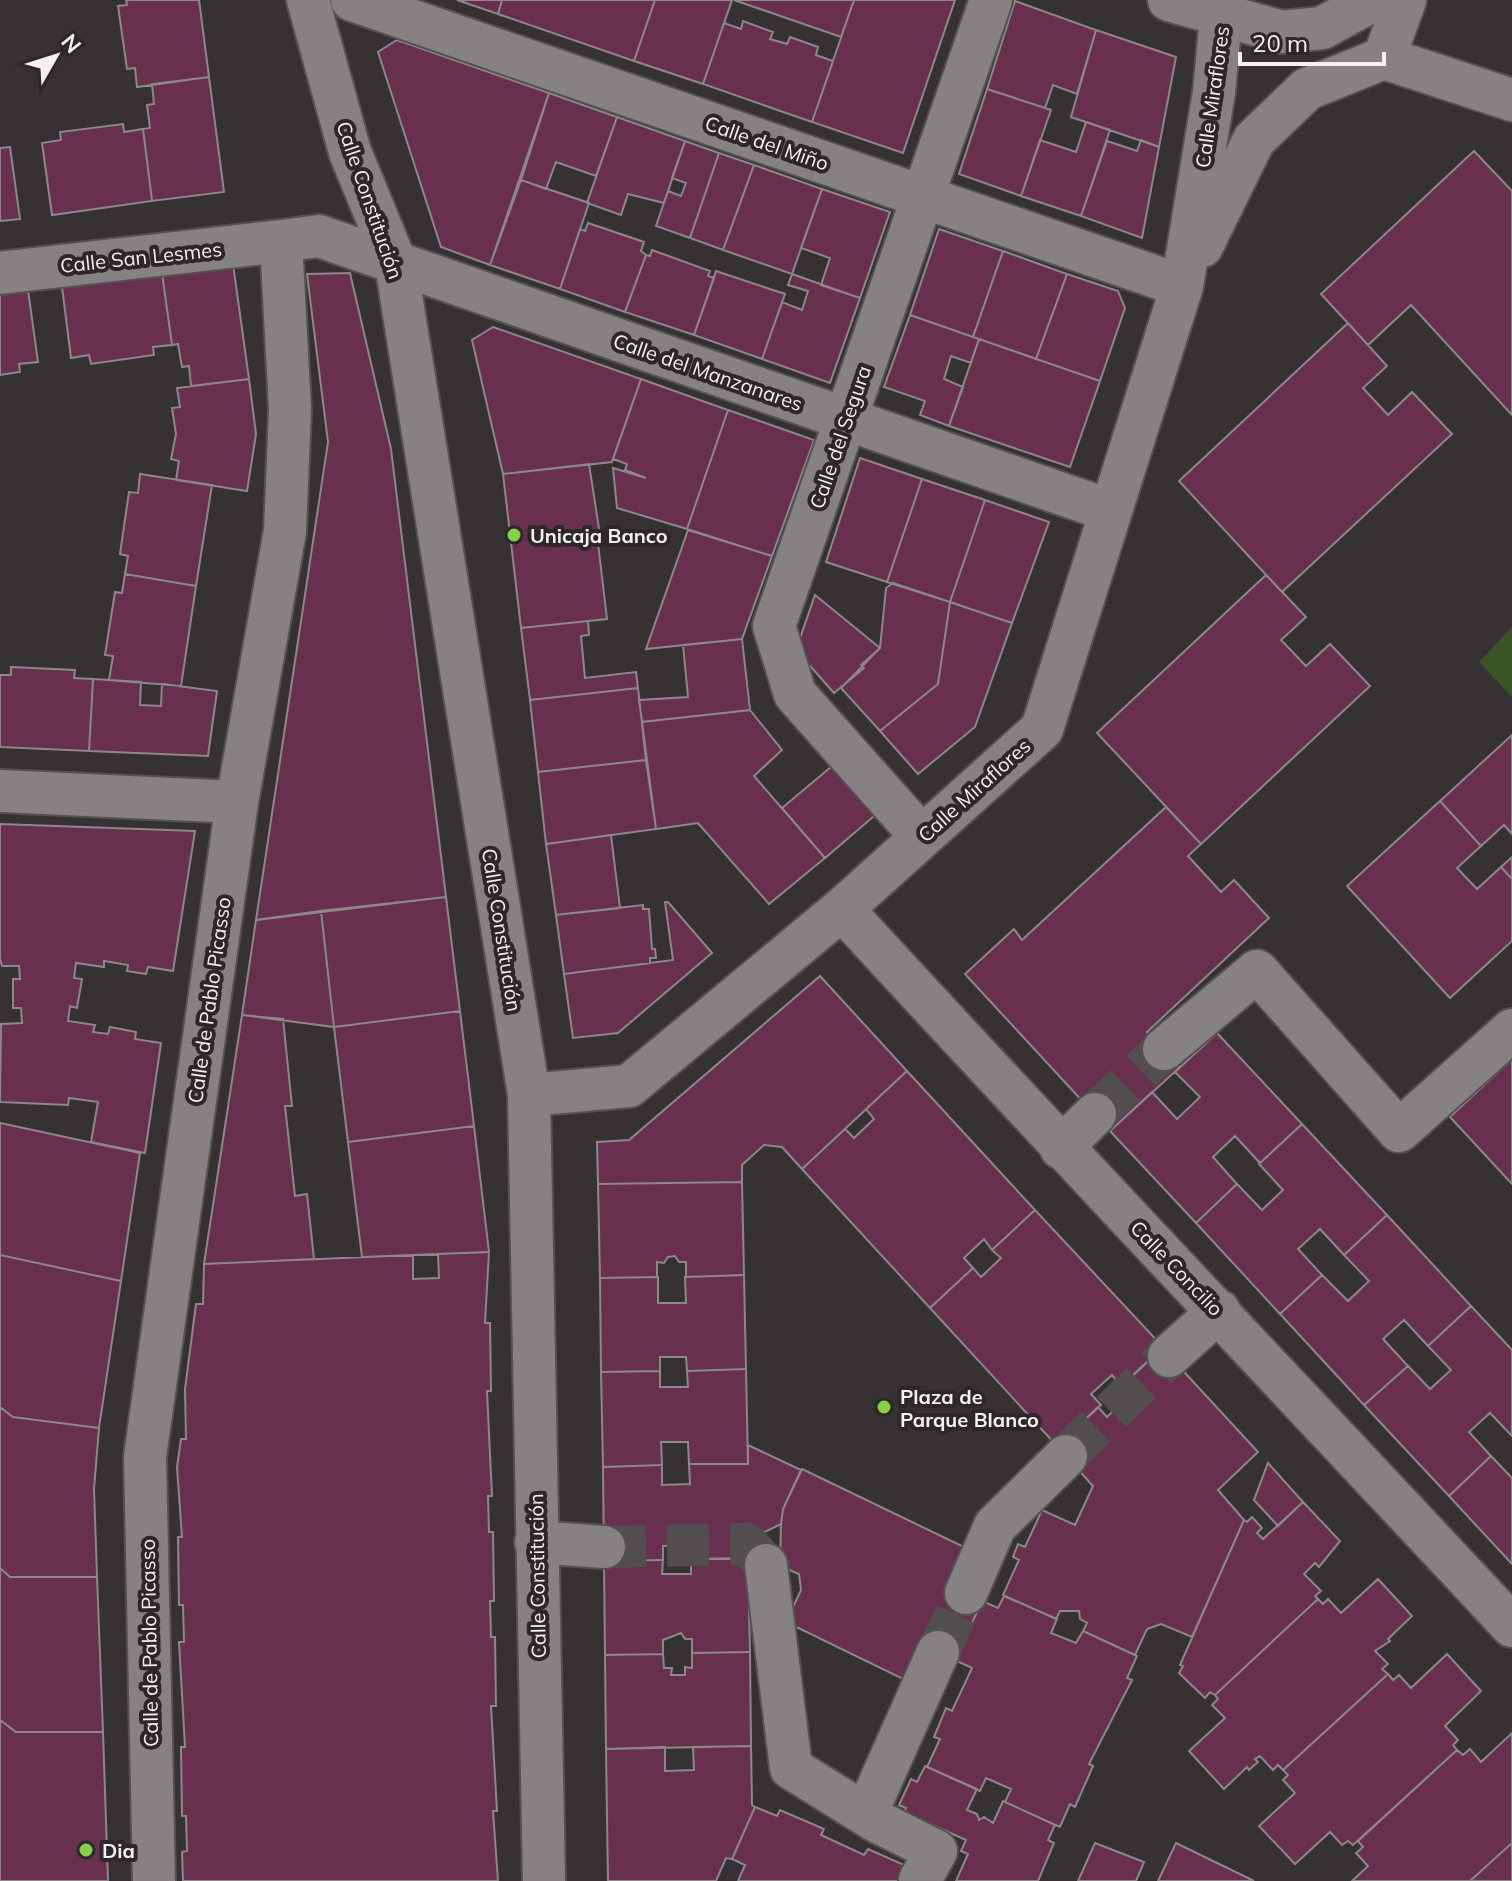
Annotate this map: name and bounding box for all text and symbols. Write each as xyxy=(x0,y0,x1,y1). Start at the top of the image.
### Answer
north arrow xyxy=(16,16,96,96)
scale bar xyxy=(1240,16,1384,66)
street label: Calle Miraflores xyxy=(1190,24,1234,170)
text: N xyxy=(55,28,88,59)
text: 20 m xyxy=(1252,28,1308,58)
street label: Calle del Miño xyxy=(702,110,832,176)
street label: Calle Constitución xyxy=(331,118,409,282)
street label: Calle San Lesmes xyxy=(59,236,223,278)
street label: Calle del Manzanares xyxy=(610,328,806,416)
street label: Calle del Segura xyxy=(804,362,876,512)
place label: Unicaja Banco xyxy=(530,523,668,548)
marker: Unicaja Banco xyxy=(505,526,523,544)
street label: Calle Miraflores xyxy=(913,733,1035,847)
street label: Calle Constitución xyxy=(477,847,527,1013)
street label: Calle de Pablo Picasso xyxy=(182,895,236,1105)
street label: Calle Concilio xyxy=(1125,1215,1229,1321)
place label: Plaza de Parque Blanco xyxy=(900,1384,1039,1432)
marker: Plaza de Parque Blanco xyxy=(875,1398,893,1416)
street label: Calle Constitución xyxy=(523,1493,551,1659)
street label: Calle de Pablo Picasso xyxy=(135,1539,163,1747)
place label: Dia xyxy=(102,1838,135,1863)
marker: Dia xyxy=(77,1841,95,1859)

